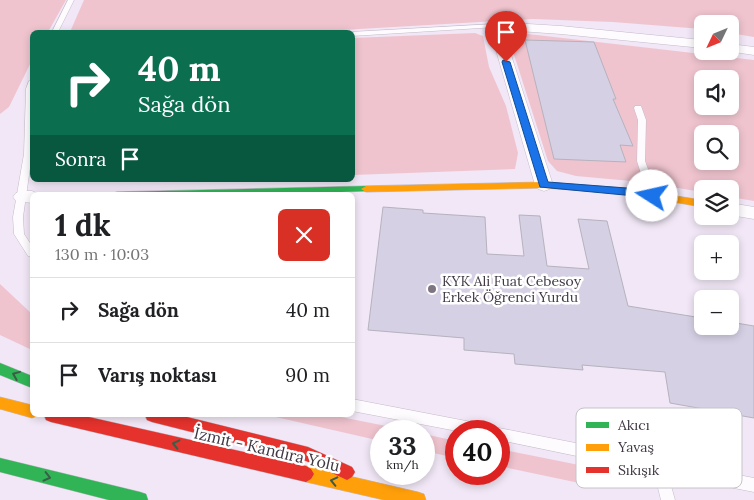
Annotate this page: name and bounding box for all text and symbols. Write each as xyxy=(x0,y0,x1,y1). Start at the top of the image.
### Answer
pin xyxy=(485,11,527,62)
north arrow xyxy=(694,15,739,60)
map controls xyxy=(694,15,739,335)
icon: arrive xyxy=(492,18,520,46)
text: 40 m xyxy=(138,46,221,91)
icon: right xyxy=(55,50,120,115)
button: sound xyxy=(694,70,739,115)
text: Sağa dön xyxy=(138,90,231,118)
button: search xyxy=(694,125,739,170)
icon: arrive xyxy=(116,145,144,173)
text: Sonra xyxy=(55,147,106,171)
position arrow xyxy=(625,169,677,221)
button: layers xyxy=(694,180,739,225)
text: 1 dk xyxy=(55,206,111,244)
button: close xyxy=(278,209,330,261)
button: + xyxy=(694,235,739,280)
text: 130 m · 10:03 xyxy=(55,244,149,264)
place label: KYK Ali Fuat Cebesoy Erkek Öğrenci Yurdu xyxy=(442,272,582,306)
marker: KYK Ali Fuat Cebesoy Erkek Öğrenci Yurdu xyxy=(426,283,438,295)
button: − xyxy=(694,290,739,335)
icon: right xyxy=(55,296,83,324)
text: Sağa dön xyxy=(98,298,179,322)
text: 40 m xyxy=(286,298,330,322)
icon: arrive xyxy=(55,361,83,389)
text: Varış noktası xyxy=(98,363,217,387)
text: 90 m xyxy=(285,363,330,387)
one-way arrow xyxy=(12,371,21,381)
legend xyxy=(576,408,742,488)
text: Akıcı xyxy=(617,416,650,434)
speed limit sign: 40 xyxy=(445,420,510,485)
street label: İzmit - Kandıra Yolu xyxy=(192,422,342,476)
text: 33 xyxy=(388,430,417,462)
text: Yavaş xyxy=(617,438,654,456)
one-way arrow xyxy=(171,439,180,450)
text: km/h xyxy=(386,457,419,472)
text: Sıkışık xyxy=(618,461,660,479)
one-way arrow xyxy=(43,471,52,482)
one-way arrow xyxy=(330,476,339,487)

